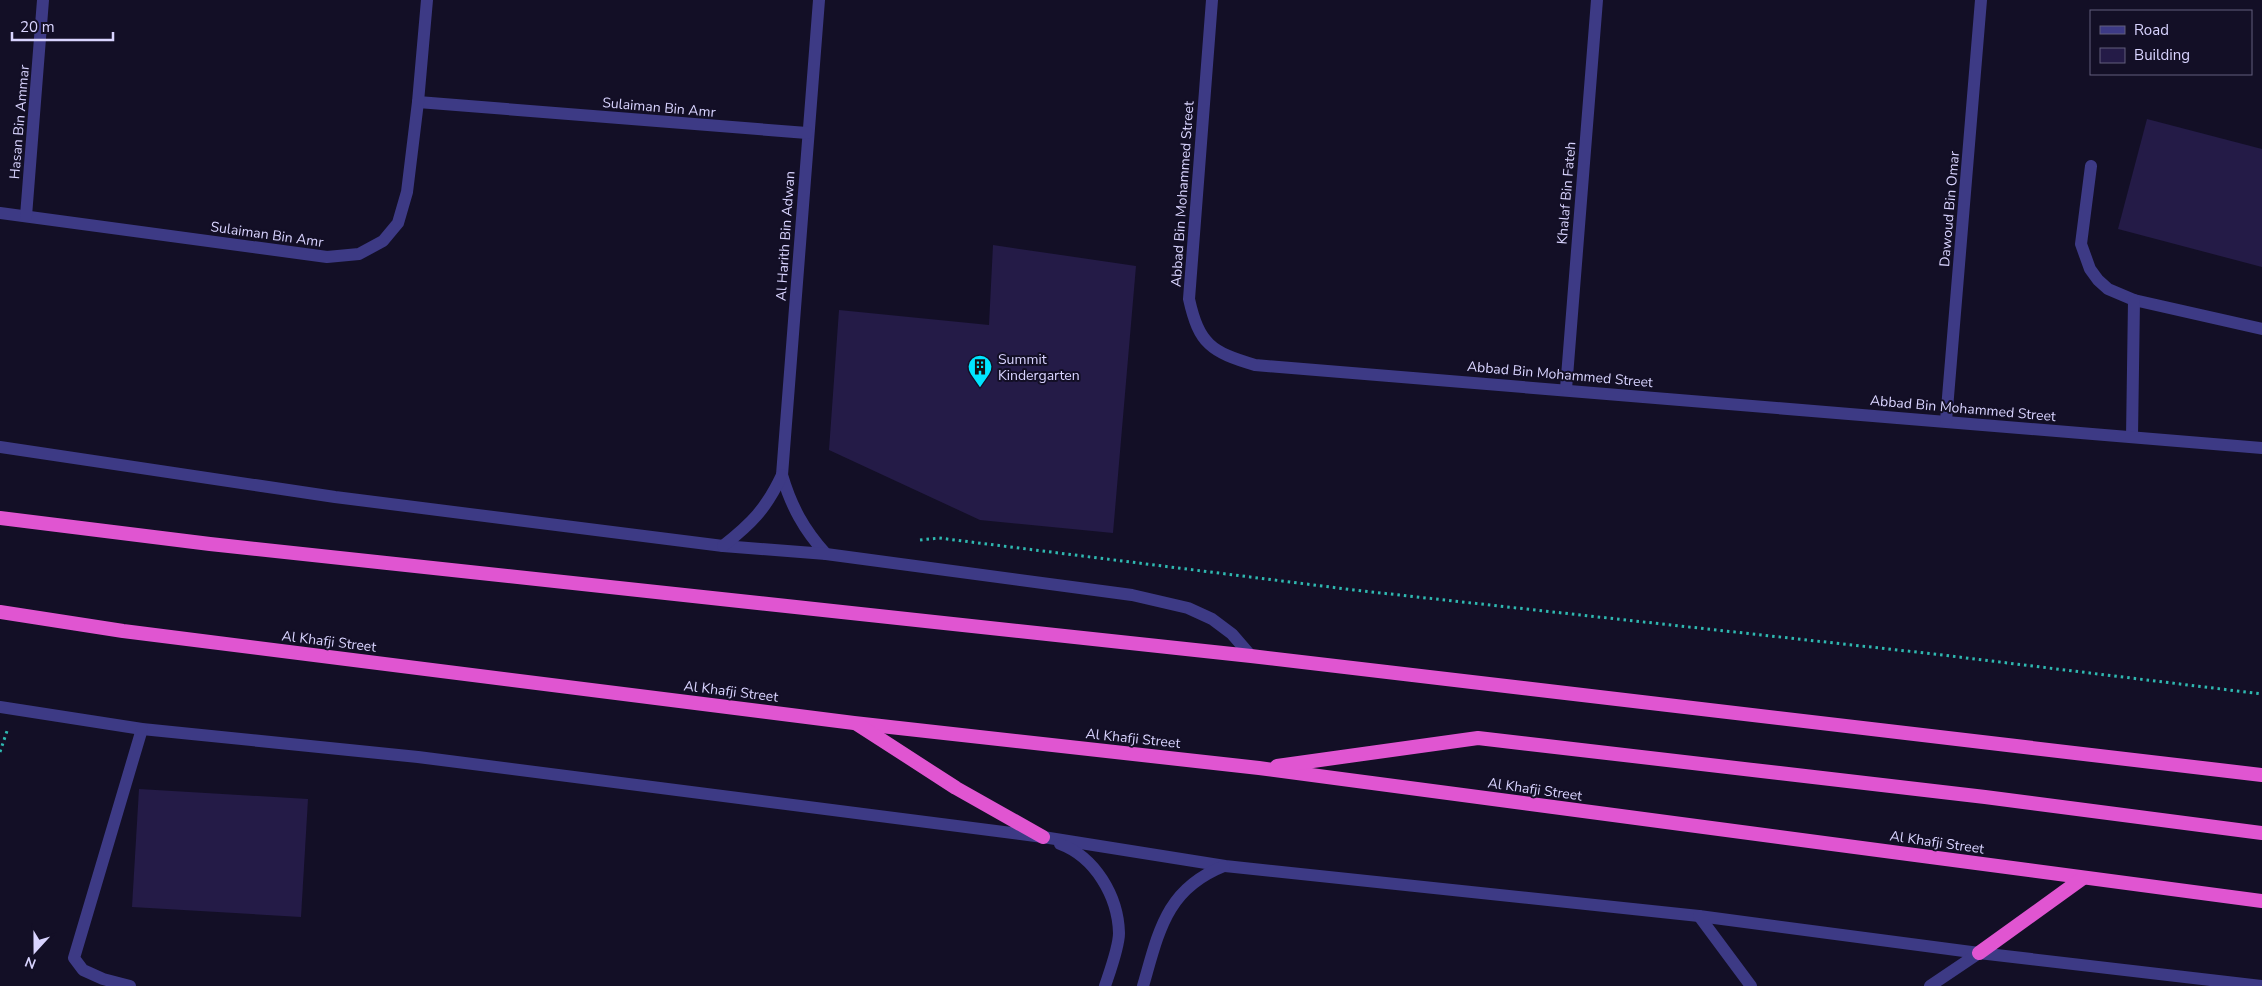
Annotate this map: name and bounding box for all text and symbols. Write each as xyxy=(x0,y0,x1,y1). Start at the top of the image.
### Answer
scale bar xyxy=(12,10,114,42)
legend xyxy=(2090,10,2252,75)
text: 20 m xyxy=(20,17,55,37)
text: Road xyxy=(2134,20,2169,40)
text: Building xyxy=(2134,45,2190,65)
street label: Hasan Bin Ammar xyxy=(5,64,34,180)
street label: Sulaiman Bin Amr xyxy=(601,93,716,122)
street label: Abbad Bin Mohammed Street xyxy=(1167,100,1198,288)
street label: Khalaf Bin Fateh xyxy=(1553,141,1580,245)
street label: Dawoud Bin Omar xyxy=(1935,150,1964,268)
street label: Al Harith Bin Adwan xyxy=(771,170,800,302)
street label: Sulaiman Bin Amr xyxy=(209,217,325,252)
place label: Summit Kindergarten xyxy=(998,350,1080,385)
building icon: Summit Kindergarten xyxy=(967,354,993,388)
street label: Abbad Bin Mohammed Street xyxy=(1466,357,1654,392)
street label: Abbad Bin Mohammed Street xyxy=(1869,391,2057,426)
street label: Al Khafji Street xyxy=(281,626,377,657)
street label: Al Khafji Street xyxy=(683,676,779,707)
street label: Al Khafji Street xyxy=(1085,724,1181,753)
street label: Al Khafji Street xyxy=(1487,773,1583,806)
street label: Al Khafji Street xyxy=(1889,826,1985,859)
north arrow xyxy=(10,926,60,976)
text: N xyxy=(22,952,39,973)

